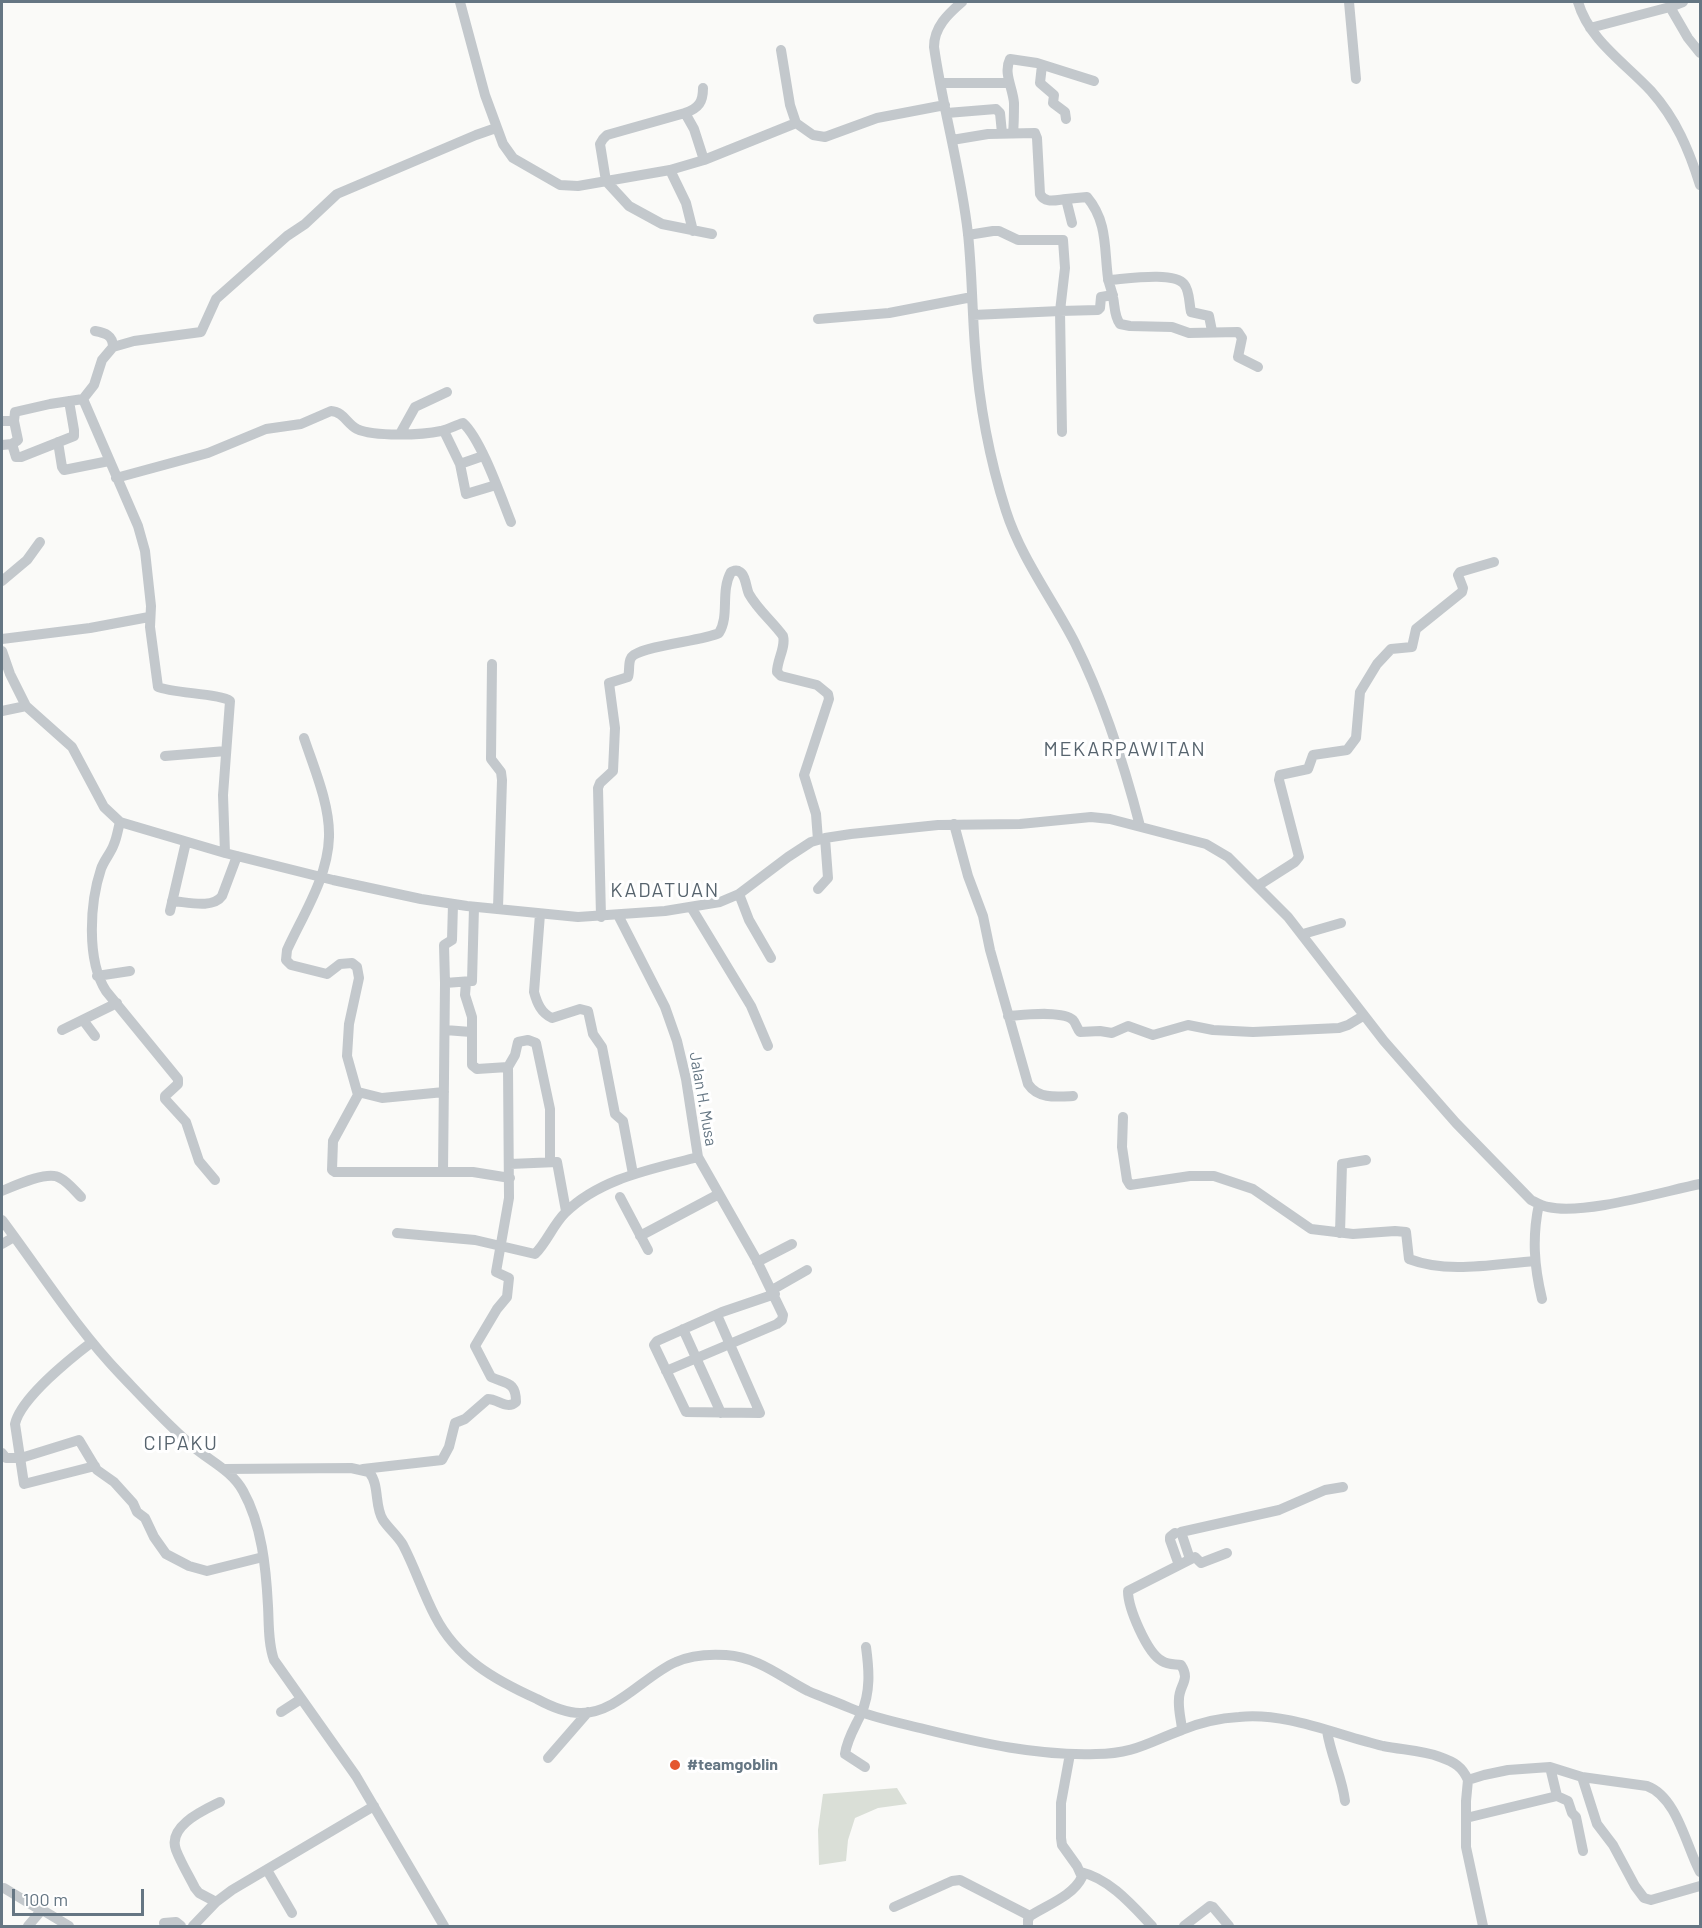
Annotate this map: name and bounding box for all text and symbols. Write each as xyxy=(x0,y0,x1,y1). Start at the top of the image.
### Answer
district label: MEKARPAWITAN xyxy=(1044,737,1206,761)
district label: KADATUAN xyxy=(610,878,720,902)
street label: Jalan H. Musa xyxy=(685,1051,721,1147)
district label: CIPAKU xyxy=(143,1431,219,1455)
place label: #teamgoblin xyxy=(687,1755,778,1775)
marker: #teamgoblin xyxy=(668,1758,682,1772)
scale bar xyxy=(15,1877,147,1915)
text: 100 m xyxy=(23,1888,68,1910)

